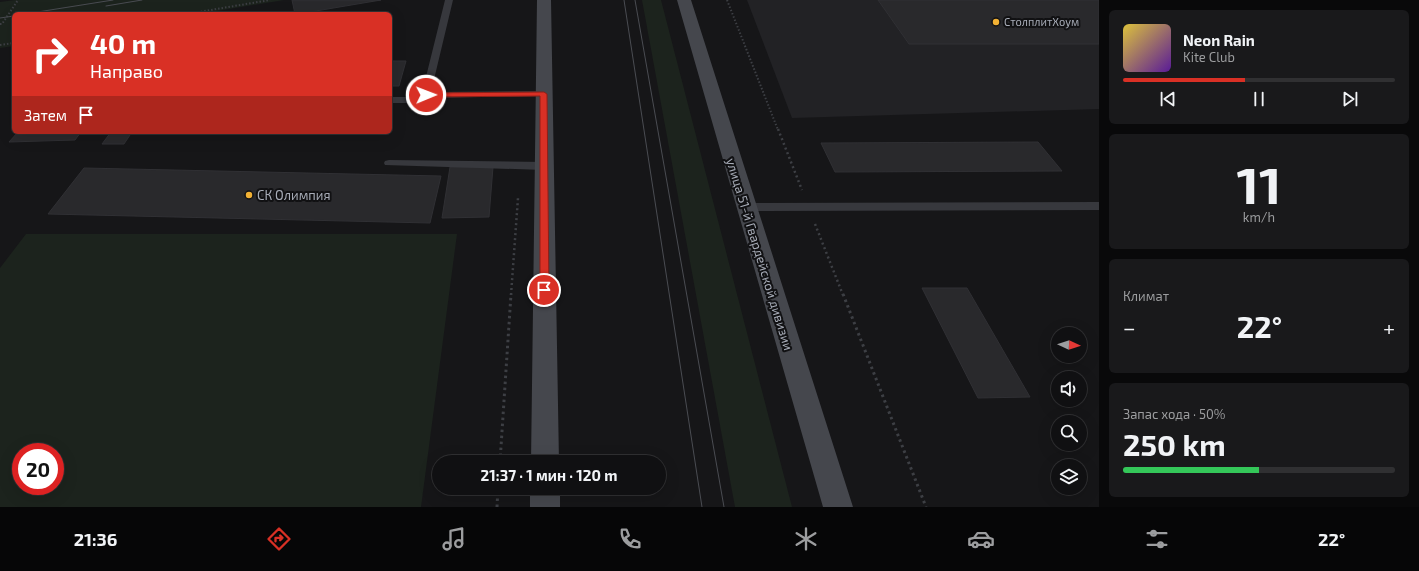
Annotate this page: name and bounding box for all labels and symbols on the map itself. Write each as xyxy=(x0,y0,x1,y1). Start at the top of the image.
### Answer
place label: СтолплитХоум xyxy=(1004,15,1079,29)
marker: СтолплитХоум xyxy=(991,17,1001,27)
position arrow xyxy=(405,74,447,116)
street label: улица 51-й Гвардейской дивизии xyxy=(723,156,797,352)
place label: СК Олимпия xyxy=(257,187,331,203)
marker: СК Олимпия xyxy=(244,190,254,200)
pin xyxy=(527,273,561,307)
north arrow xyxy=(1051,327,1087,363)
speed limit sign: 20 xyxy=(12,443,64,495)

